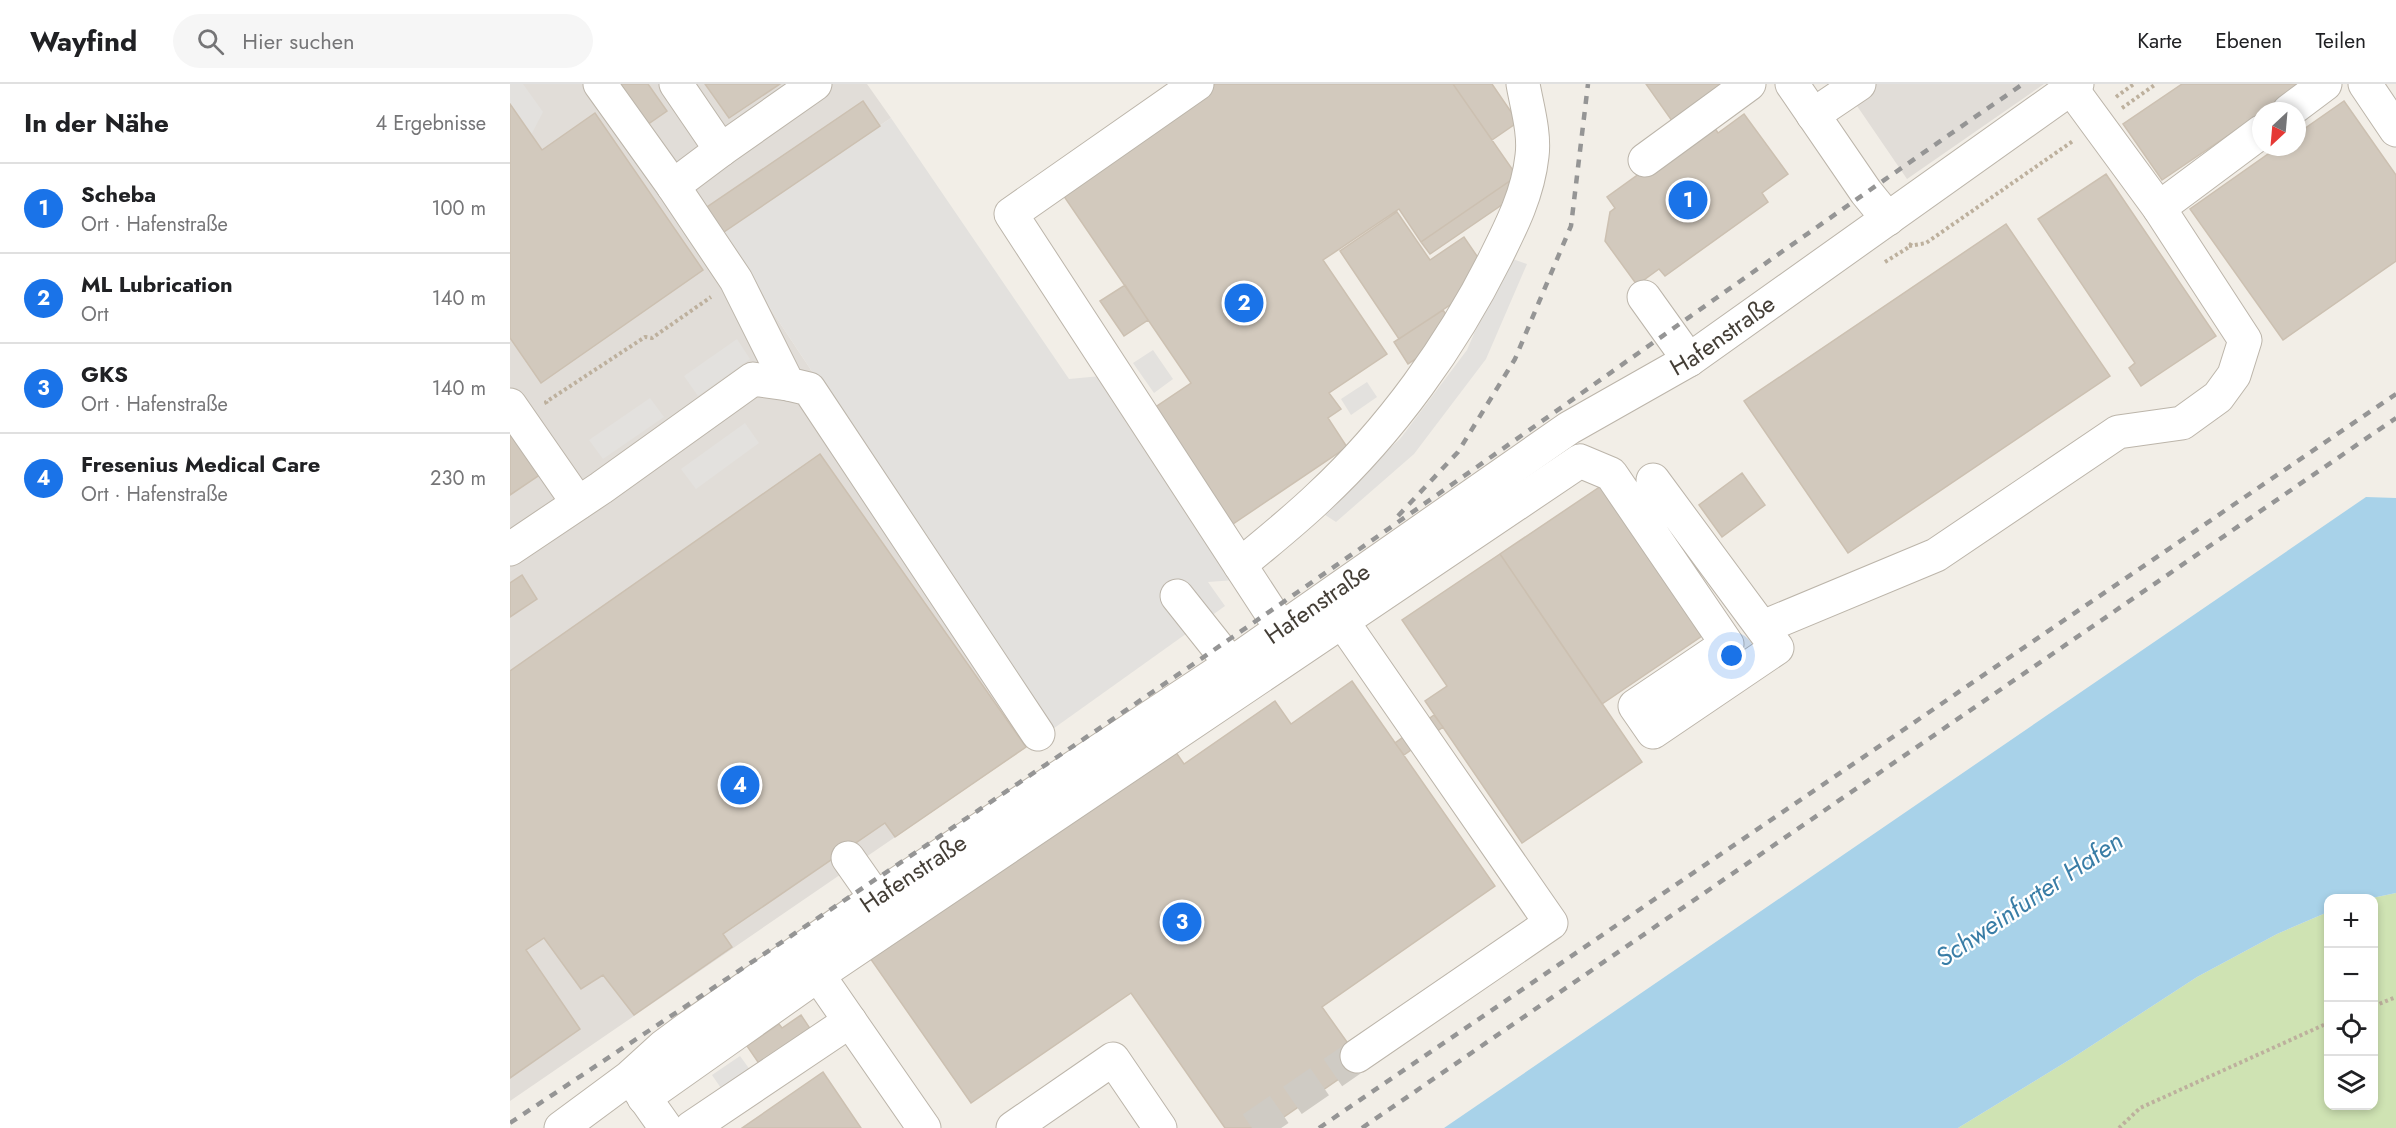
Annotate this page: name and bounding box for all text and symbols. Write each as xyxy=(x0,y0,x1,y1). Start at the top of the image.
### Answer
search box xyxy=(173,14,593,68)
text: Wayfind xyxy=(30,21,137,62)
icon: search xyxy=(194,25,227,58)
text: Hier suchen xyxy=(242,25,355,57)
text: Karte xyxy=(2137,26,2182,56)
text: Ebenen xyxy=(2215,26,2282,56)
text: Teilen xyxy=(2315,26,2366,56)
north arrow xyxy=(2252,102,2306,156)
text: In der Nähe xyxy=(24,104,169,142)
text: 4 Ergebnisse xyxy=(376,109,486,138)
text: Scheba xyxy=(81,178,156,210)
pin: 1 xyxy=(1668,178,1708,222)
text: 1 xyxy=(38,194,49,223)
text: 100 m xyxy=(431,194,486,223)
text: Ort · Hafenstraße xyxy=(81,210,228,239)
text: ML Lubrication xyxy=(81,268,233,300)
pin: 2 xyxy=(1224,280,1264,326)
text: 2 xyxy=(37,284,50,313)
text: 140 m xyxy=(432,284,486,313)
street label: Hafenstraße xyxy=(1663,286,1782,384)
text: Ort xyxy=(81,300,108,329)
text: GKS xyxy=(81,358,128,390)
text: 3 xyxy=(37,374,50,403)
text: 140 m xyxy=(432,374,486,403)
text: Ort · Hafenstraße xyxy=(81,390,228,419)
text: Fresenius Medical Care xyxy=(81,448,320,480)
text: 4 xyxy=(37,464,50,493)
text: 230 m xyxy=(430,464,486,493)
text: Ort · Hafenstraße xyxy=(81,480,228,509)
street label: Hafenstraße xyxy=(1257,554,1377,652)
your location xyxy=(1717,641,1746,670)
pin: 4 xyxy=(720,762,760,808)
water label: Schweinfurter Hafen xyxy=(1928,822,2130,976)
street label: Hafenstraße xyxy=(852,825,973,921)
map controls xyxy=(2324,894,2378,1110)
button: + xyxy=(2324,894,2378,948)
pin: 3 xyxy=(1162,900,1202,944)
button: − xyxy=(2324,948,2378,1002)
button: locate xyxy=(2324,1002,2378,1056)
button: layers xyxy=(2324,1056,2378,1110)

